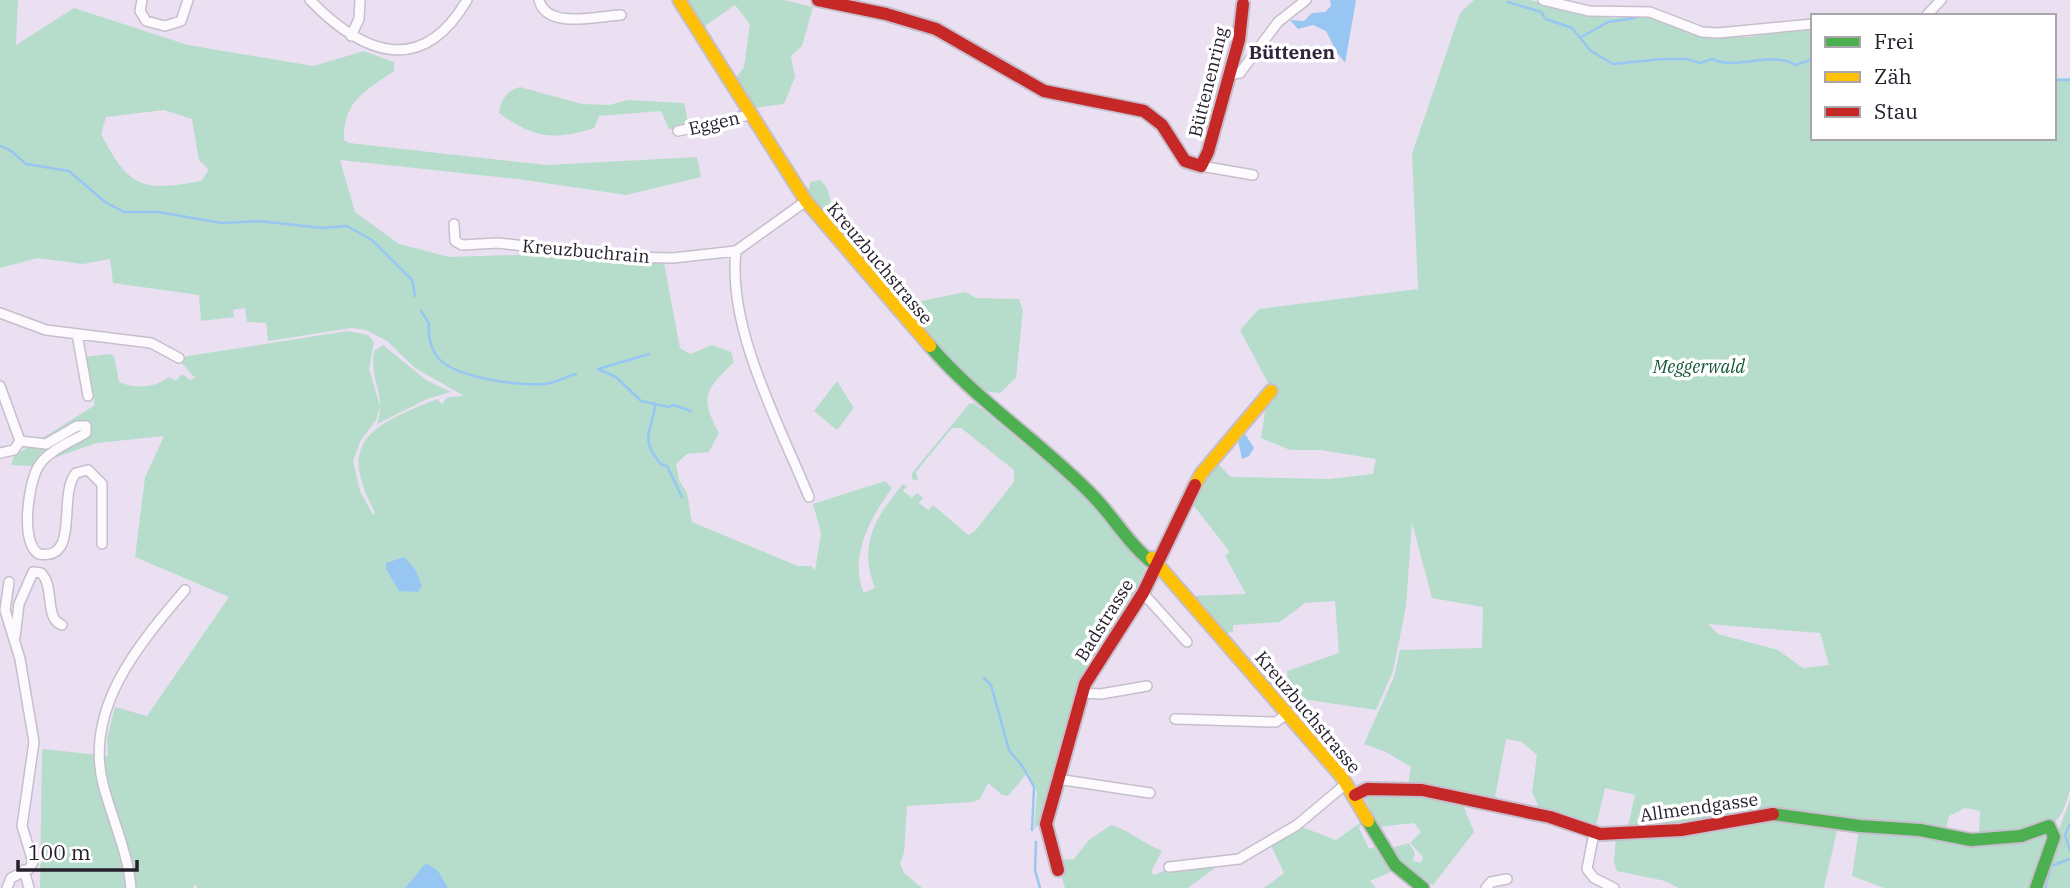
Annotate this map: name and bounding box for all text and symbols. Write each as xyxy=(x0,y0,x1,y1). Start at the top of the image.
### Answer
legend xyxy=(1811,14,2056,140)
street label: Büttenenring xyxy=(1183,24,1233,140)
text: Frei xyxy=(1874,27,1914,55)
district label: Büttenen xyxy=(1249,40,1336,64)
text: Zäh xyxy=(1874,62,1912,90)
text: Stau xyxy=(1874,97,1918,125)
street label: Eggen xyxy=(686,106,742,140)
street label: Kreuzbuchstrasse xyxy=(822,197,938,329)
street label: Kreuzbuchrain xyxy=(521,234,651,268)
park label: Meggerwald xyxy=(1652,355,1745,378)
street label: Badstrasse xyxy=(1070,575,1138,665)
street label: Kreuzbuchstrasse xyxy=(1250,646,1366,778)
street label: Allmendgasse xyxy=(1639,787,1759,827)
scale bar xyxy=(18,828,136,872)
text: 100 m xyxy=(28,838,91,866)

